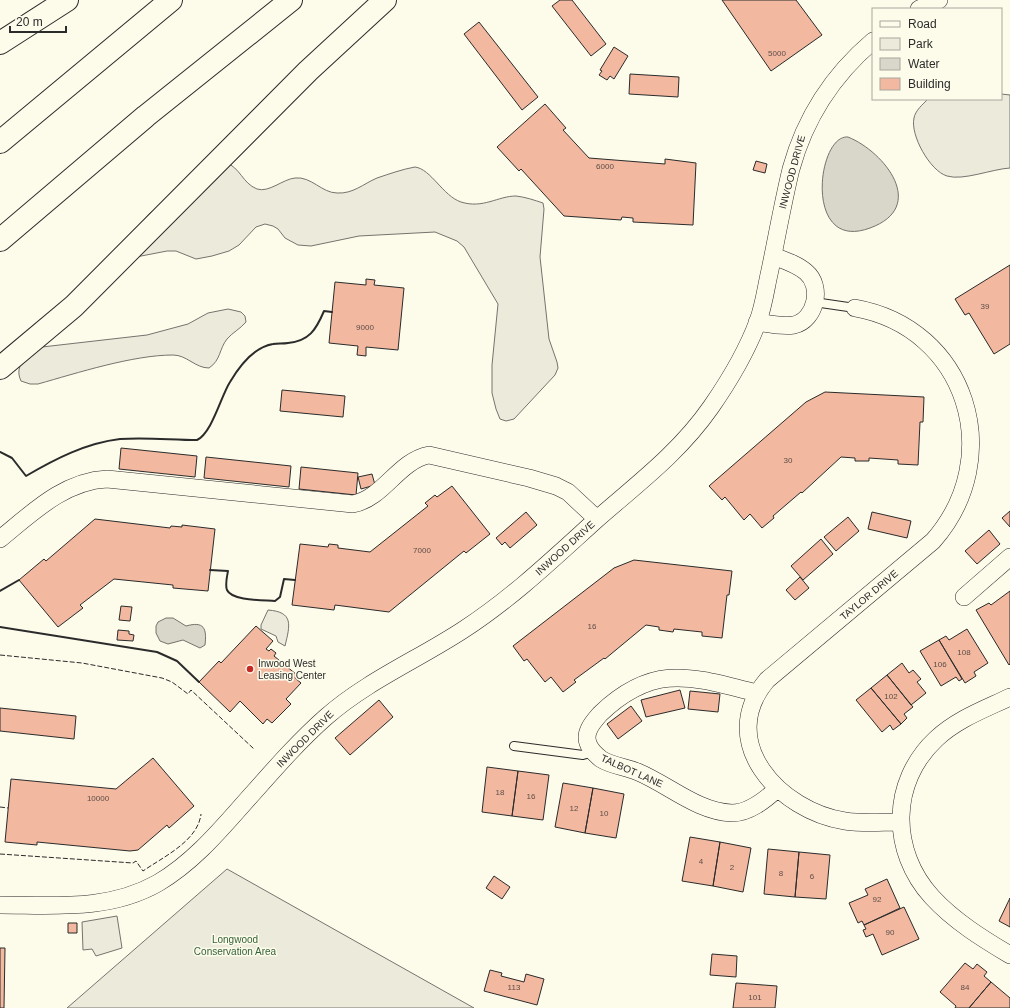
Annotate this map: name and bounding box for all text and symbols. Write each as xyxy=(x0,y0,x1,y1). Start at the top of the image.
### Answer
scale bar xyxy=(10,8,66,34)
legend xyxy=(872,8,1002,100)
text: 20 m xyxy=(16,15,43,29)
text: Road xyxy=(908,17,937,31)
text: Park xyxy=(908,37,934,51)
house number: 5000 xyxy=(768,49,786,58)
text: Water xyxy=(908,57,940,71)
text: Building xyxy=(908,77,951,91)
street label: INWOOD DRIVE xyxy=(777,134,807,210)
house number: 6000 xyxy=(596,162,614,171)
house number: 39 xyxy=(981,302,990,311)
house number: 9000 xyxy=(356,323,374,332)
house number: 30 xyxy=(784,456,793,465)
street label: INWOOD DRIVE xyxy=(533,518,597,577)
house number: 7000 xyxy=(413,546,431,555)
street label: TAYLOR DRIVE xyxy=(838,567,900,622)
house number: 16 xyxy=(588,622,597,631)
house number: 108 xyxy=(957,648,971,657)
place label: Inwood West Leasing Center xyxy=(258,658,326,681)
house number: 106 xyxy=(933,660,947,669)
marker: Inwood West Leasing Center xyxy=(245,664,255,674)
house number: 102 xyxy=(884,692,898,701)
street label: INWOOD DRIVE xyxy=(274,708,336,770)
street label: TALBOT LANE xyxy=(599,752,665,790)
house number: 18 xyxy=(496,788,505,797)
house number: 16 xyxy=(527,792,536,801)
house number: 10000 xyxy=(87,794,110,803)
house number: 12 xyxy=(570,804,579,813)
house number: 10 xyxy=(600,809,609,818)
house number: 4 xyxy=(699,857,704,866)
house number: 2 xyxy=(730,863,735,872)
house number: 8 xyxy=(779,869,784,878)
house number: 6 xyxy=(810,872,815,881)
house number: 92 xyxy=(873,895,882,904)
house number: 90 xyxy=(886,928,895,937)
park label: Longwood Conservation Area xyxy=(194,934,277,957)
house number: 113 xyxy=(508,983,521,992)
house number: 84 xyxy=(961,983,970,992)
house number: 101 xyxy=(748,993,762,1002)

